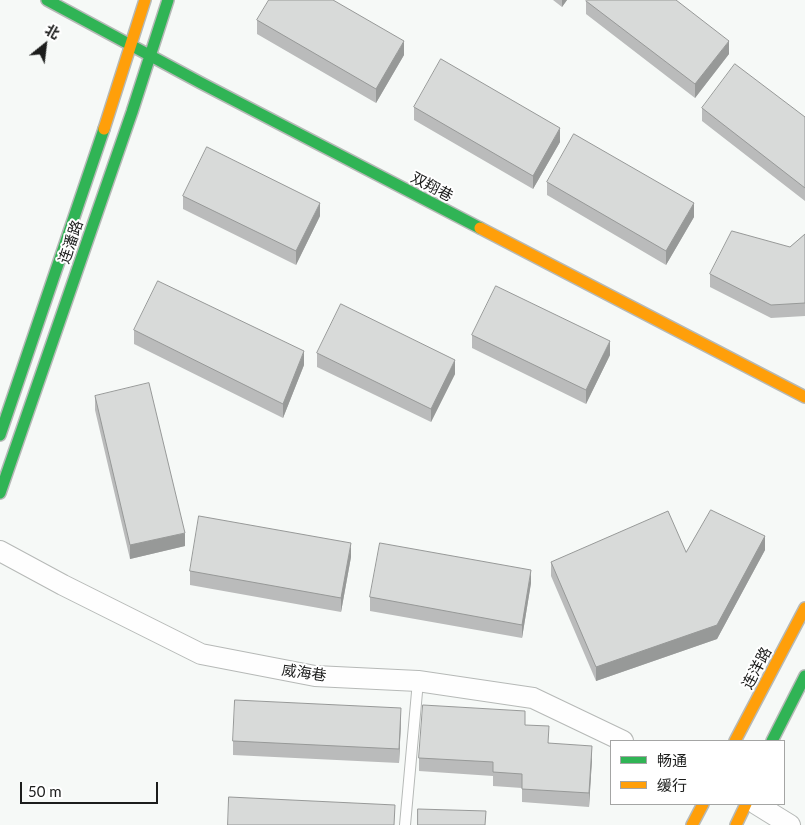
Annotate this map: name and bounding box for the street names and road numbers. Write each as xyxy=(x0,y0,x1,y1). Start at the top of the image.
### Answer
street label: 双翔巷 xyxy=(408,168,456,206)
street label: 连潘路 xyxy=(55,218,87,266)
street label: 连洋路 xyxy=(738,644,776,692)
street label: 威海巷 xyxy=(280,661,328,685)

